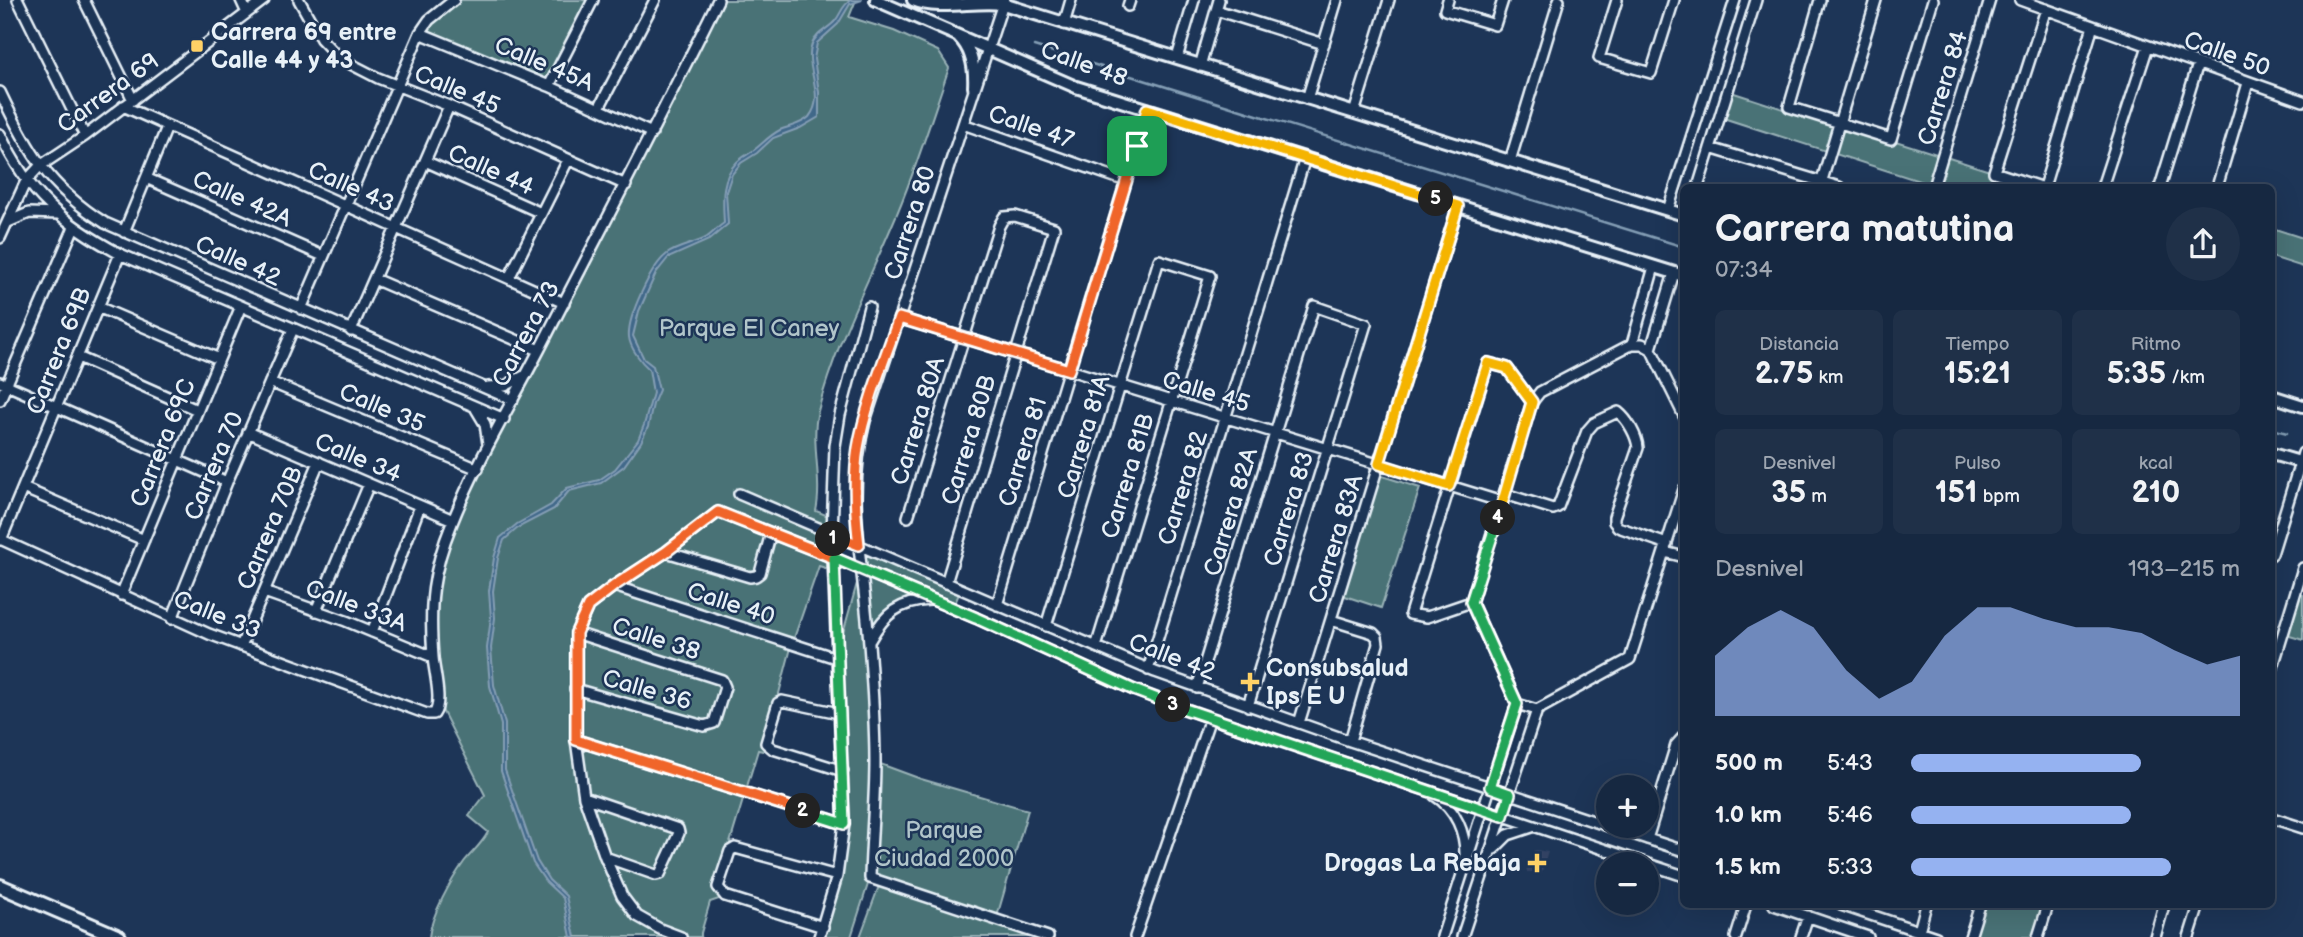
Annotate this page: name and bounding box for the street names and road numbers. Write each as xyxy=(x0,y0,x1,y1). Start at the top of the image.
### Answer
street label: Calle 50 xyxy=(2180,25,2274,83)
street label: Carrera 84 xyxy=(1912,27,1974,149)
street label: Calle 45A xyxy=(490,30,598,98)
street label: Calle 48 xyxy=(1037,35,1131,93)
street label: Carrera 69 xyxy=(52,46,164,140)
street label: Calle 45 xyxy=(410,59,504,121)
street label: Calle 47 xyxy=(985,99,1078,155)
street label: Calle 44 xyxy=(443,138,539,202)
street label: Calle 43 xyxy=(303,155,399,219)
street label: Carrera 80 xyxy=(878,162,942,284)
street label: Calle 42A xyxy=(188,164,296,234)
street label: Calle 42 xyxy=(191,229,285,293)
street label: Carrera 73 xyxy=(486,276,566,392)
street label: Carrera 69B xyxy=(20,283,98,419)
street label: Carrera 80A xyxy=(885,353,951,489)
street label: Calle 45 xyxy=(1159,365,1253,419)
street label: Carrera 80B xyxy=(935,371,1003,509)
street label: Carrera 81A xyxy=(1051,371,1117,502)
street label: Carrera 69C xyxy=(124,375,202,511)
street label: Calle 35 xyxy=(335,377,429,439)
street label: Carrera 81 xyxy=(993,394,1053,510)
street label: Carrera 70 xyxy=(178,407,250,525)
street label: Carrera 81B xyxy=(1095,410,1161,542)
street label: Calle 34 xyxy=(310,427,406,489)
street label: Carrera 82 xyxy=(1152,427,1214,549)
street label: Carrera 82A xyxy=(1198,444,1264,580)
street label: Carrera 83 xyxy=(1258,448,1320,570)
street label: Carrera 70B xyxy=(231,462,309,594)
street label: Carrera 83A xyxy=(1303,471,1369,607)
street label: Calle 33A xyxy=(301,573,411,639)
street label: Calle 40 xyxy=(683,576,779,632)
street label: Calle 33 xyxy=(169,584,265,646)
street label: Calle 38 xyxy=(608,611,704,667)
street label: Calle 42 xyxy=(1124,627,1220,687)
street label: Calle 36 xyxy=(599,663,695,717)

